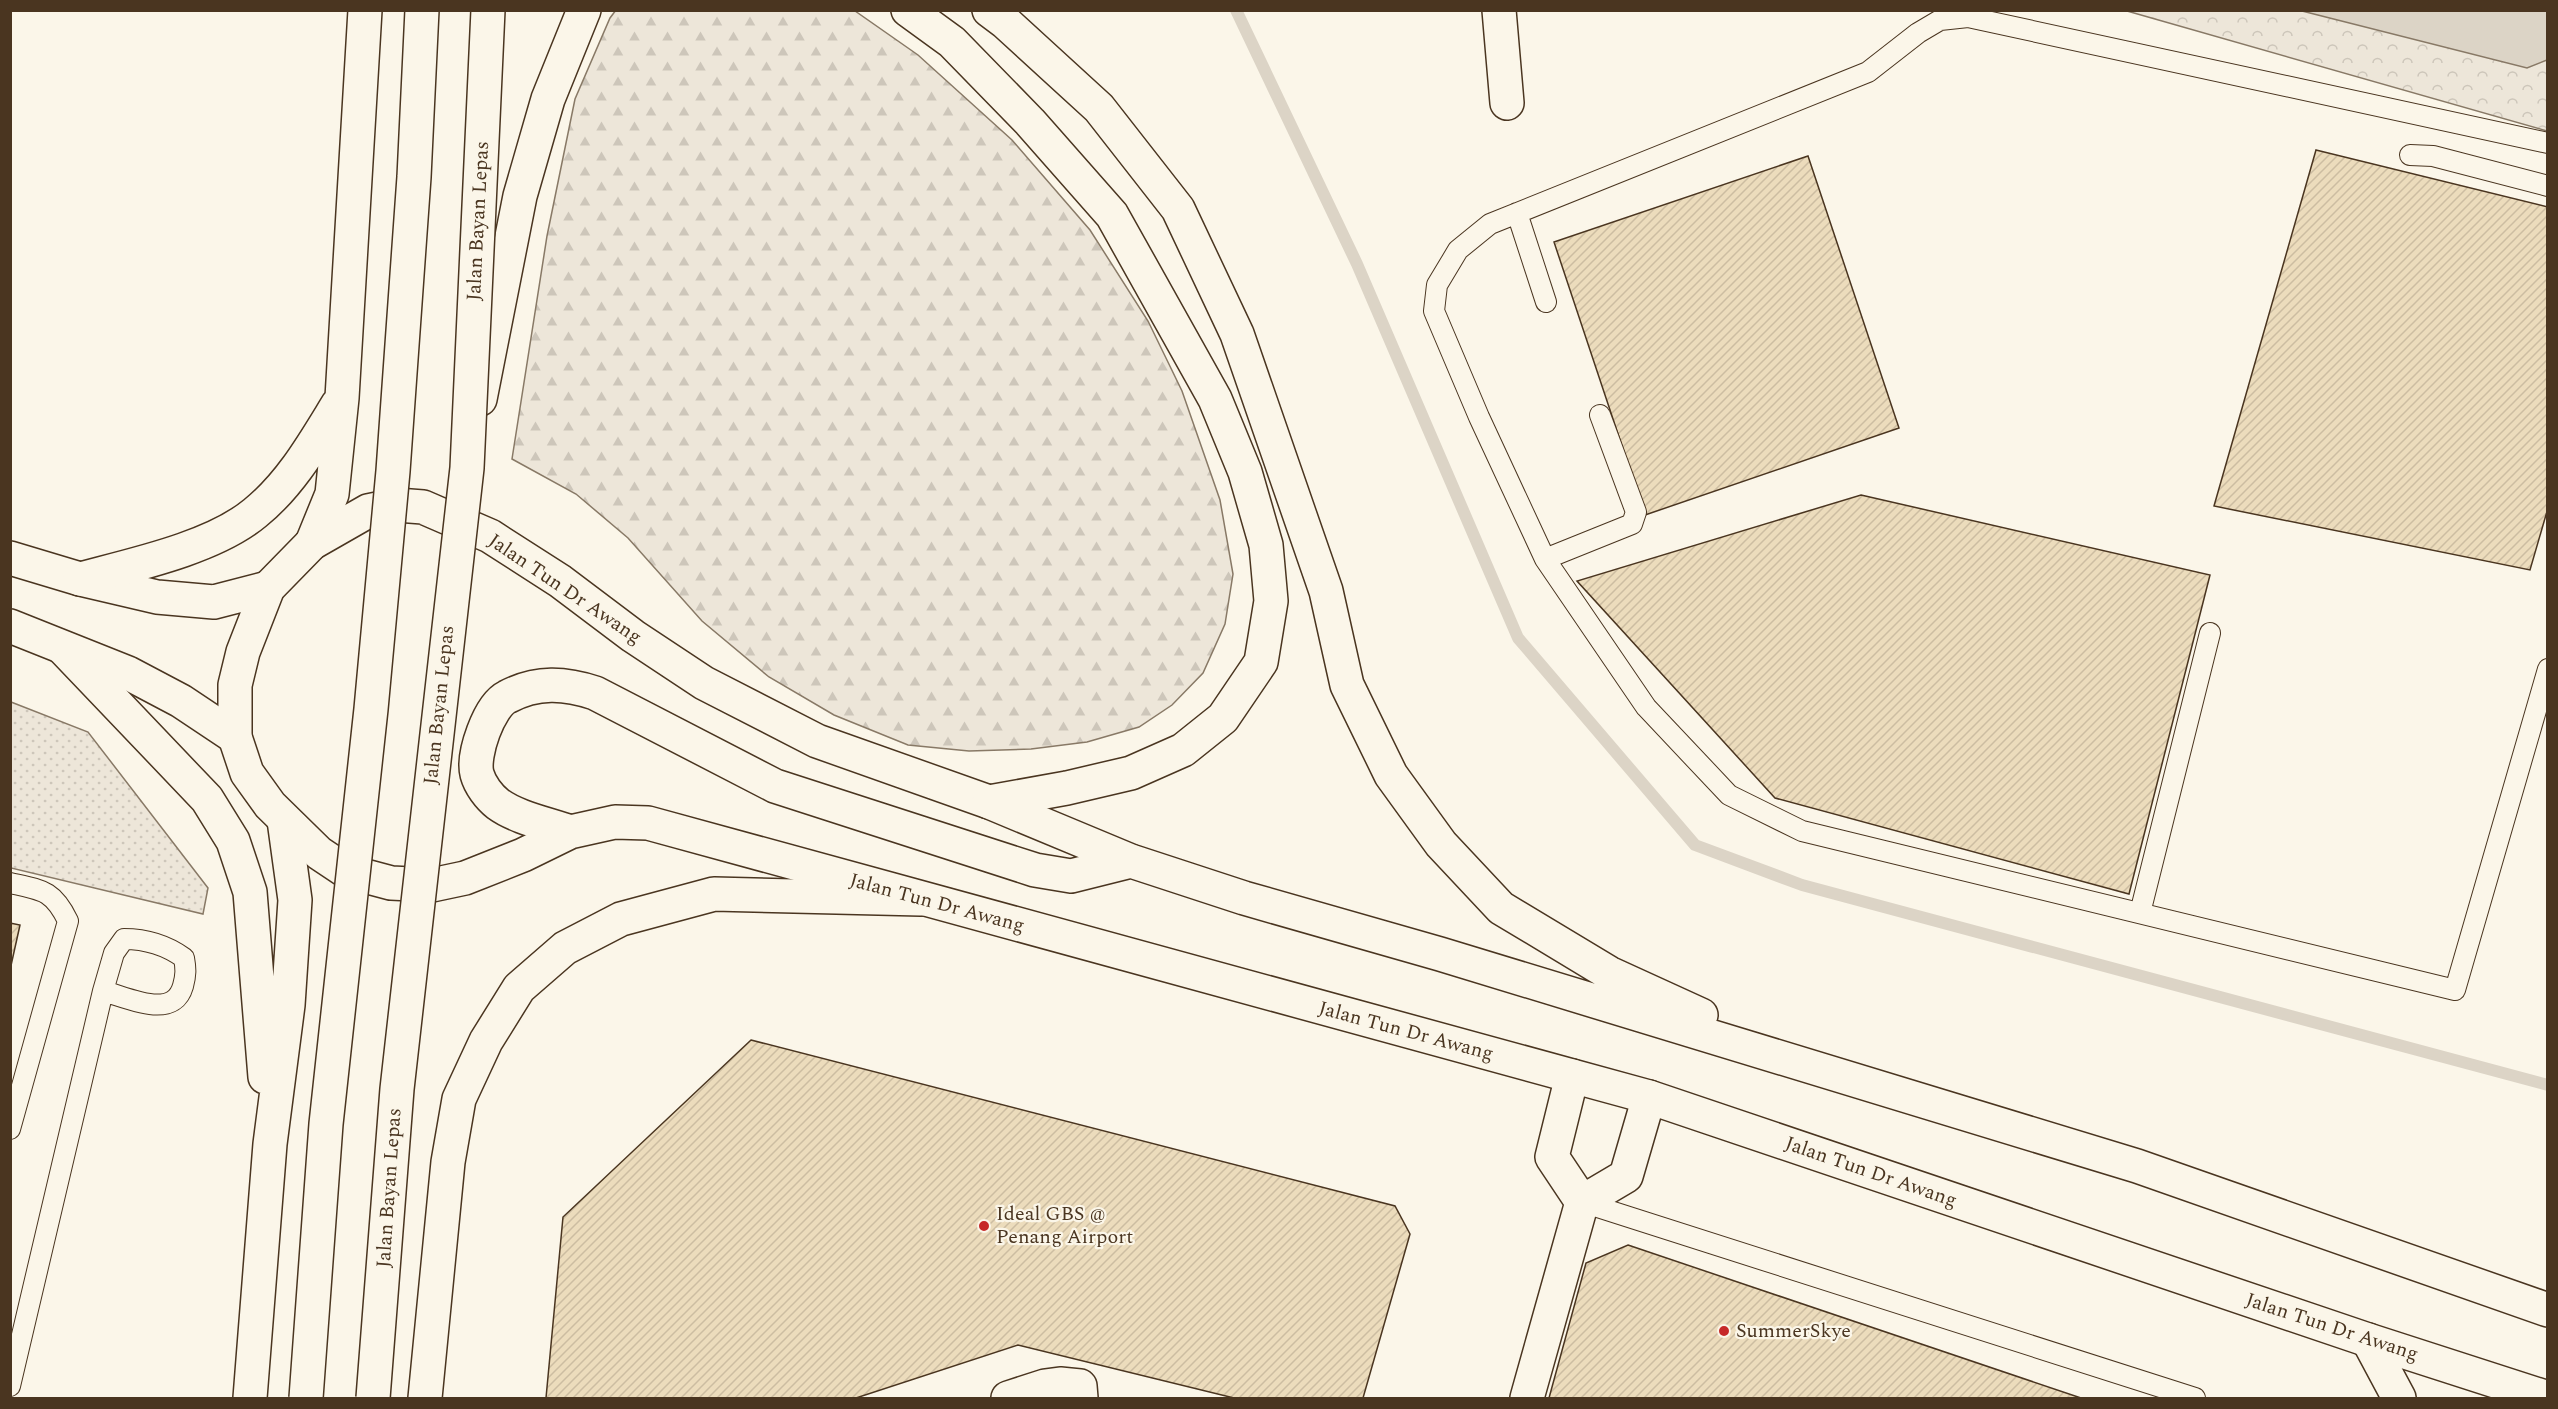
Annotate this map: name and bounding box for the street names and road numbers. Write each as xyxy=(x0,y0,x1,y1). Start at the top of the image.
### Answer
street label: Jalan Bayan Lepas xyxy=(459,140,497,302)
street label: Jalan Tun Dr Awang xyxy=(482,526,648,652)
street label: Jalan Bayan Lepas xyxy=(416,624,462,786)
street label: Jalan Tun Dr Awang xyxy=(846,865,1028,941)
street label: Jalan Tun Dr Awang xyxy=(1315,993,1497,1069)
street label: Jalan Bayan Lepas xyxy=(368,1107,410,1269)
street label: Jalan Tun Dr Awang xyxy=(1781,1128,1961,1216)
street label: Jalan Tun Dr Awang xyxy=(2242,1285,2422,1369)

